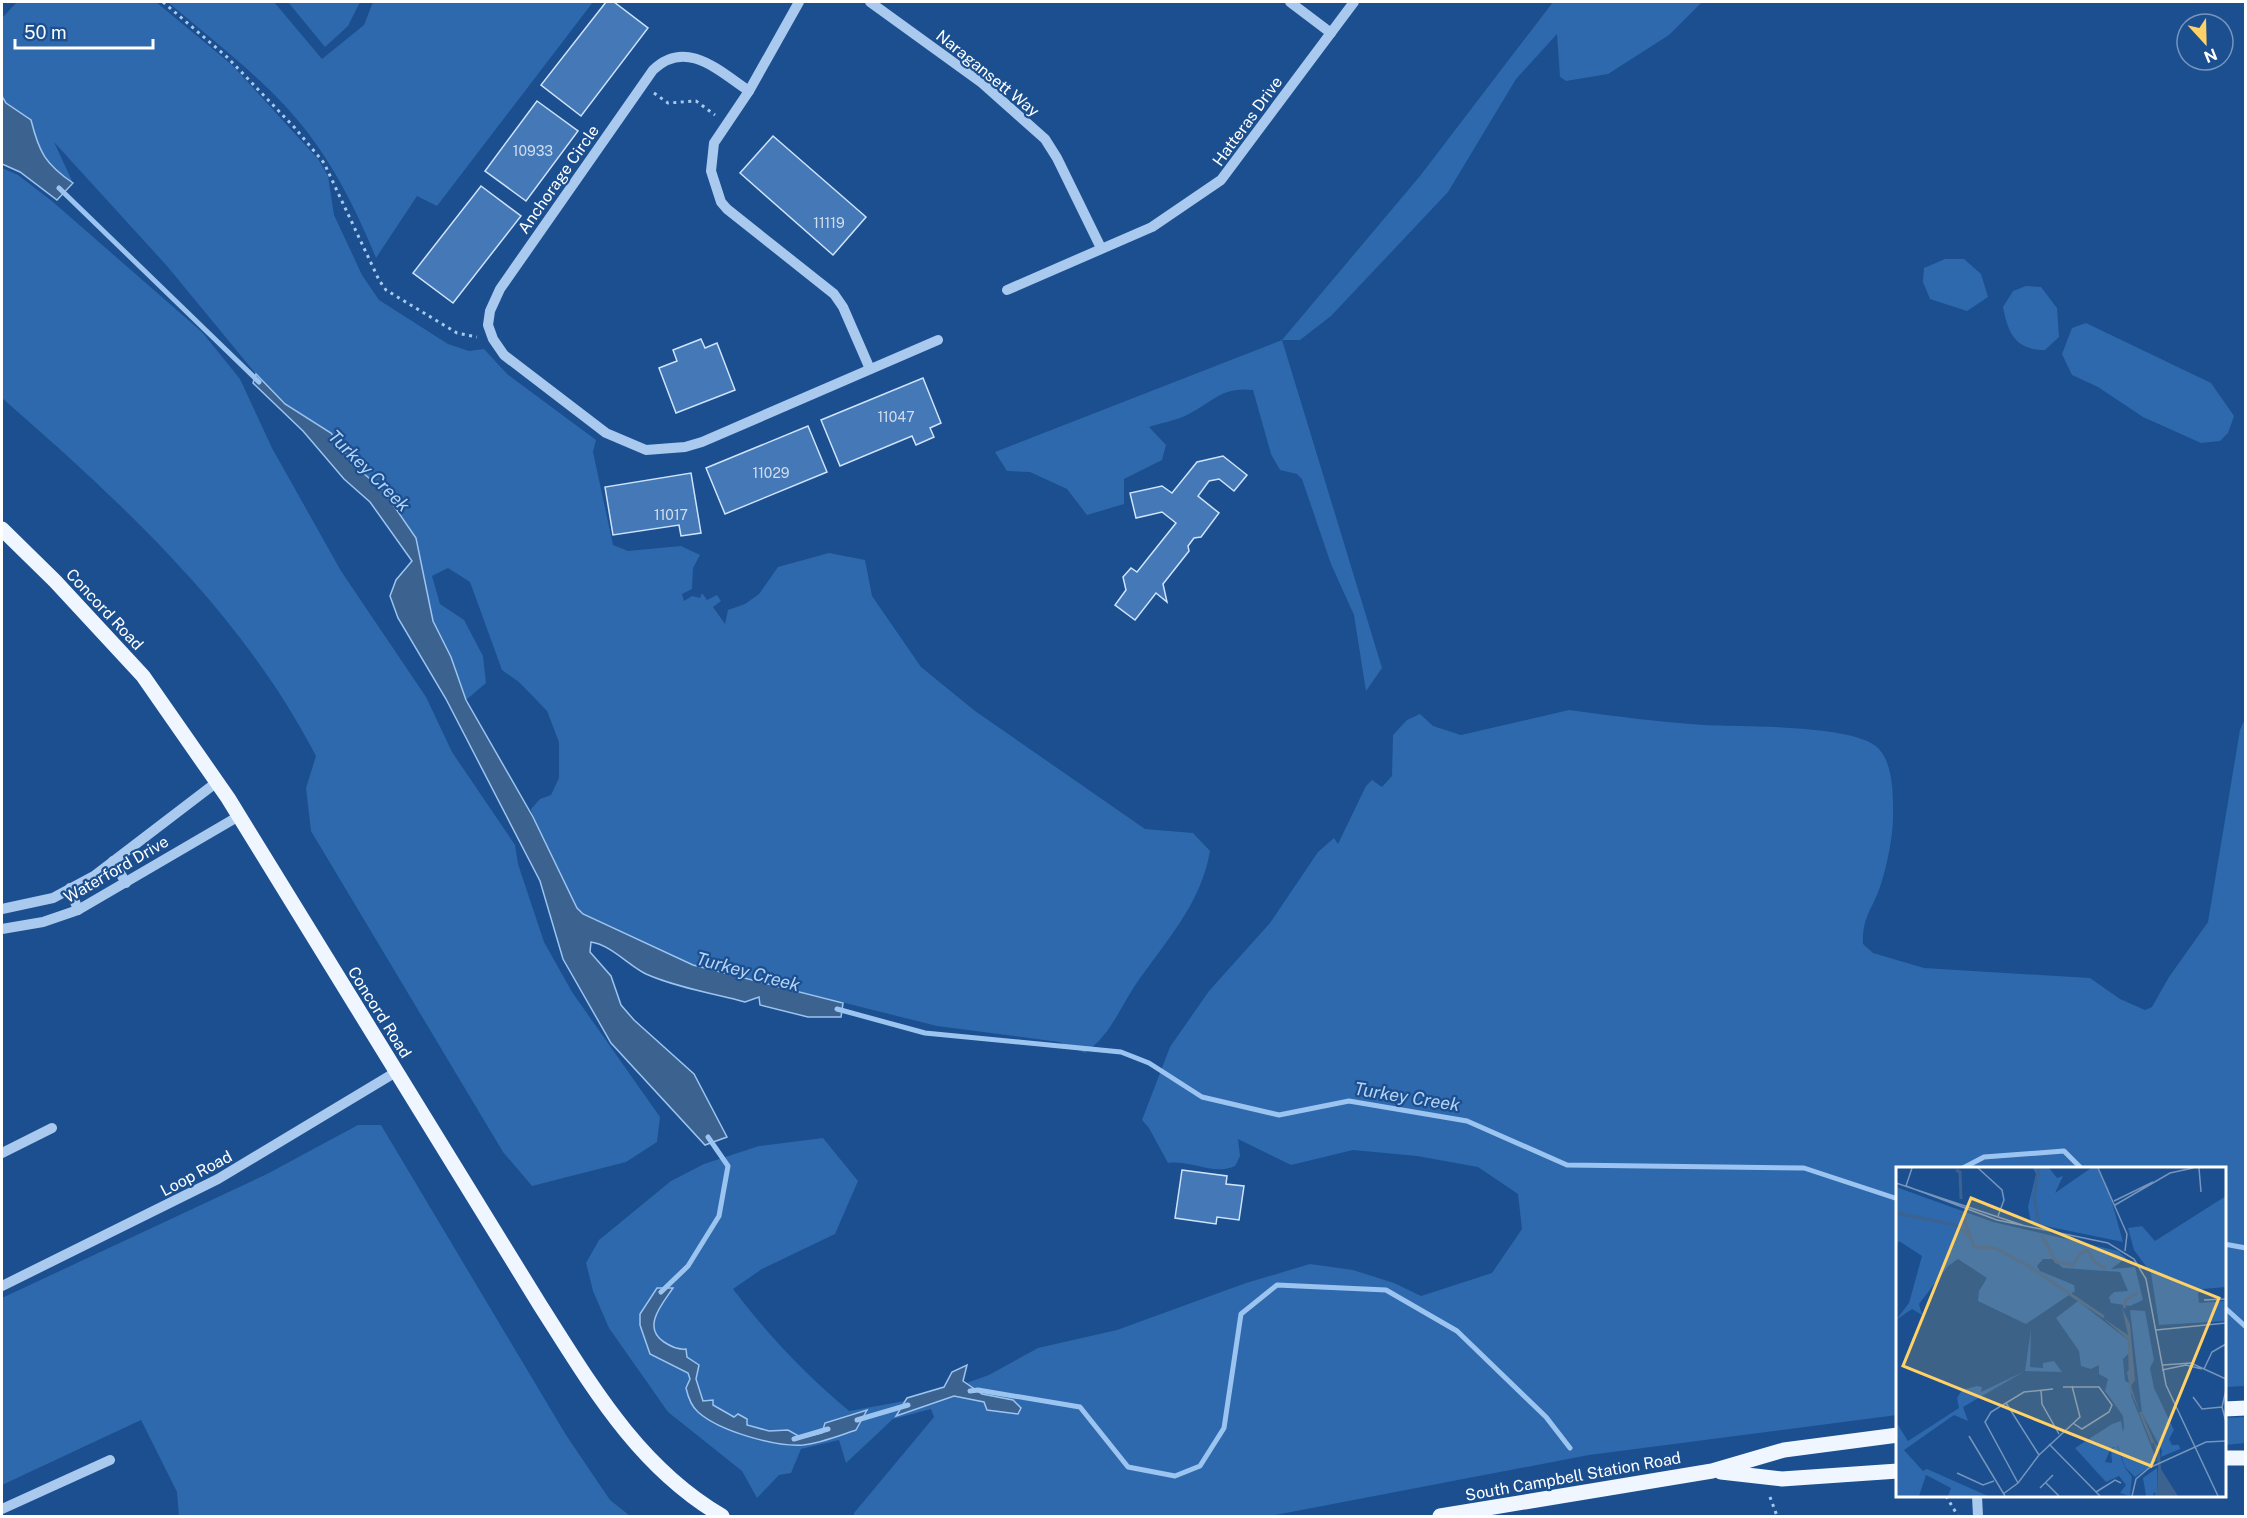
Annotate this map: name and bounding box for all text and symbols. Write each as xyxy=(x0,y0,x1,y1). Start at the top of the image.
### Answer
scale bar xyxy=(15,12,153,50)
north arrow xyxy=(2175,12,2235,72)
text: 50 m xyxy=(24,22,67,43)
street label: Naragansett Way xyxy=(932,26,1043,121)
text: N xyxy=(2201,44,2220,67)
street label: Hatteras Drive xyxy=(1209,73,1286,170)
street label: Anchorage Circle xyxy=(514,121,603,237)
house number: 10933 xyxy=(513,143,553,159)
house number: 11119 xyxy=(813,215,845,231)
house number: 11047 xyxy=(877,409,915,425)
water label: Turkey Creek xyxy=(324,426,415,516)
house number: 11029 xyxy=(752,465,790,481)
house number: 11017 xyxy=(654,507,688,523)
street label: Concord Road xyxy=(62,565,147,654)
street label: Waterford Drive xyxy=(61,832,172,907)
water label: Turkey Creek xyxy=(694,948,803,996)
street label: Concord Road xyxy=(344,963,415,1062)
water label: Turkey Creek xyxy=(1353,1078,1462,1115)
street label: Loop Road xyxy=(157,1147,235,1200)
inset map xyxy=(1896,1167,2226,1497)
street label: South Campbell Station Road xyxy=(1464,1448,1682,1505)

